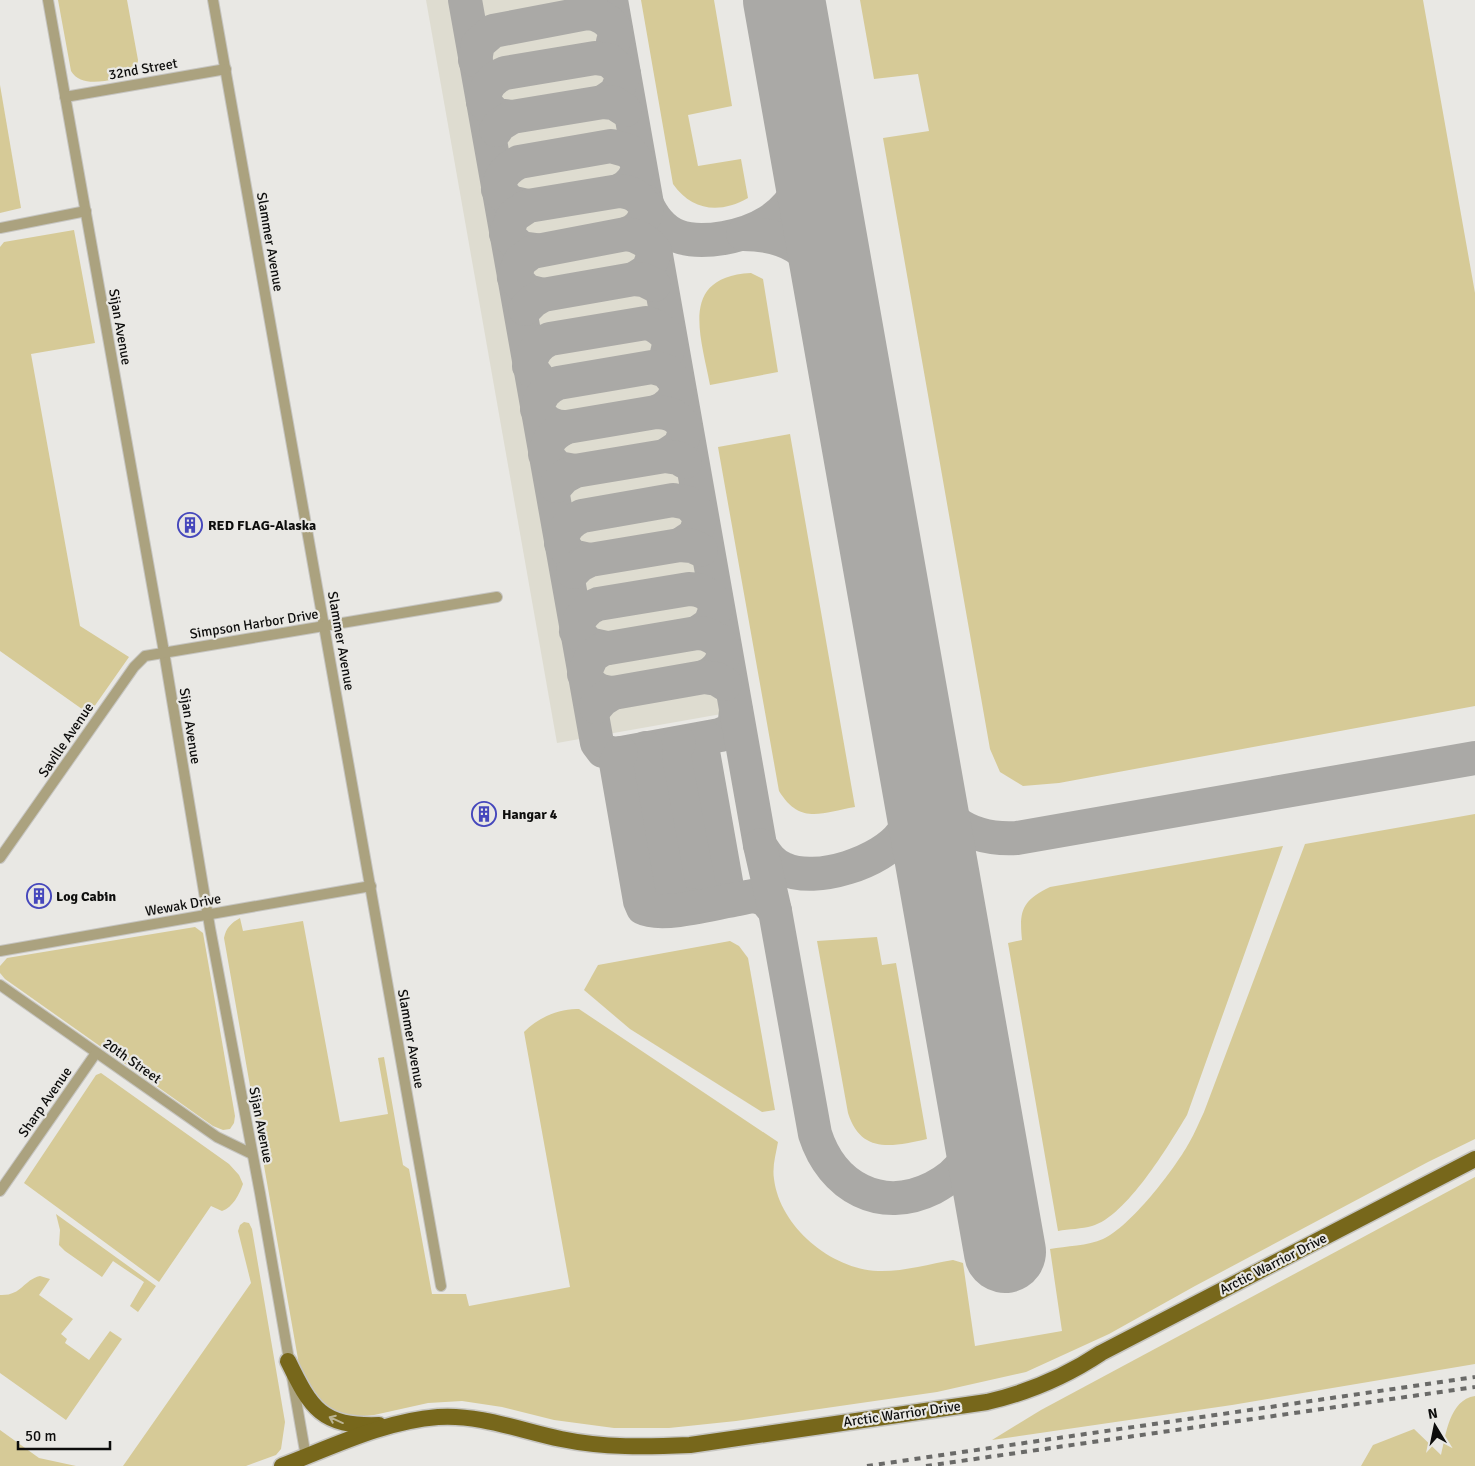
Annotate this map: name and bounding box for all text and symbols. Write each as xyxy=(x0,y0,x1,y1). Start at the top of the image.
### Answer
street label: 32nd Street xyxy=(107,55,179,83)
street label: Slammer Avenue xyxy=(253,191,287,293)
street label: Sijan Avenue xyxy=(105,288,135,366)
building icon: RED FLAG-Alaska xyxy=(177,512,203,538)
place label: RED FLAG-Alaska xyxy=(208,517,316,534)
street label: Slammer Avenue xyxy=(324,590,358,692)
street label: Simpson Harbor Drive xyxy=(188,605,320,643)
street label: Sijan Avenue xyxy=(176,687,204,765)
street label: Saville Avenue xyxy=(35,699,97,781)
building icon: Hangar 4 xyxy=(471,801,497,827)
place label: Hangar 4 xyxy=(502,806,558,823)
building icon: Log Cabin xyxy=(26,883,52,909)
place label: Log Cabin xyxy=(56,888,116,905)
street label: Wewak Drive xyxy=(144,890,222,920)
street label: Slammer Avenue xyxy=(394,988,428,1090)
street label: 20th Street xyxy=(100,1035,164,1087)
street label: Sharp Avenue xyxy=(15,1064,75,1140)
street label: Sijan Avenue xyxy=(245,1086,277,1164)
street label: Arctic Warrior Drive xyxy=(1216,1230,1330,1298)
street label: Arctic Warrior Drive xyxy=(842,1397,962,1431)
north arrow xyxy=(1410,1401,1460,1451)
text: N xyxy=(1427,1404,1439,1423)
one-way arrow xyxy=(328,1414,343,1424)
scale bar xyxy=(18,1418,110,1450)
text: 50 m xyxy=(25,1427,56,1445)

